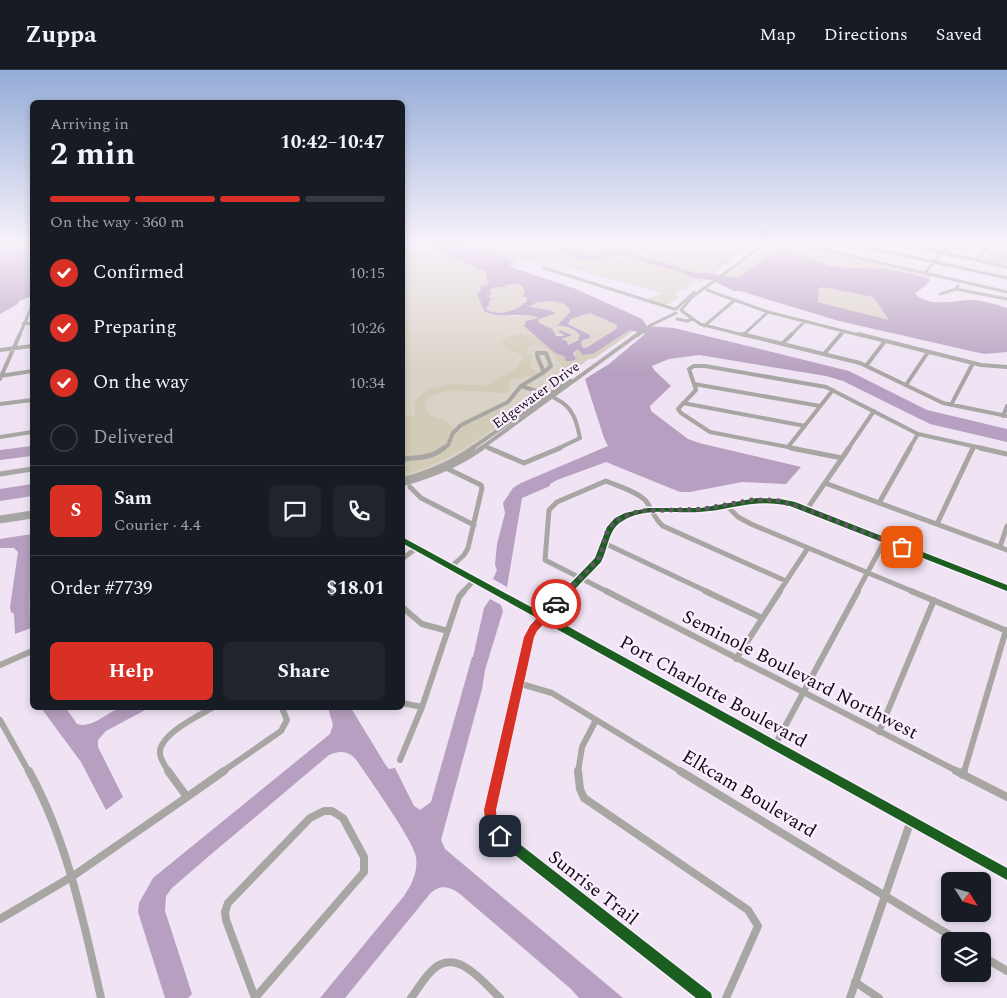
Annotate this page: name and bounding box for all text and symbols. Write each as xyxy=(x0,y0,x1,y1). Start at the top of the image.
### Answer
text: Zuppa xyxy=(25,17,97,53)
text: Map xyxy=(760,21,796,48)
text: Directions xyxy=(824,21,908,48)
text: Saved xyxy=(936,21,982,48)
text: Arriving in xyxy=(50,112,129,136)
text: 10:42–10:47 xyxy=(280,128,385,157)
text: 2 min xyxy=(50,130,135,179)
text: On the way · 360 m xyxy=(50,210,184,234)
text: Confirmed xyxy=(93,258,184,287)
icon: check xyxy=(50,259,78,287)
text: 10:15 xyxy=(349,261,385,285)
text: Preparing xyxy=(93,313,177,342)
icon: check xyxy=(50,314,78,342)
text: 10:26 xyxy=(349,316,385,340)
street label: Edgewater Drive xyxy=(488,356,584,434)
text: On the way xyxy=(93,368,189,397)
icon: check xyxy=(50,369,78,397)
text: 10:34 xyxy=(349,371,385,395)
text: Delivered xyxy=(93,423,174,452)
text: Sam xyxy=(114,484,152,513)
button: chat xyxy=(269,485,321,537)
button: phone xyxy=(333,485,385,537)
text: S xyxy=(71,496,81,525)
text: Courier · 4.4 xyxy=(114,513,201,537)
pin xyxy=(881,526,923,568)
icon: bag xyxy=(888,533,916,561)
text: Order #7739 xyxy=(50,574,153,603)
text: $18.01 xyxy=(327,574,385,603)
courier xyxy=(531,579,581,629)
icon: car xyxy=(542,590,570,618)
street label: Seminole Boulevard Northwest xyxy=(677,603,923,747)
street label: Port Charlotte Boulevard xyxy=(614,628,812,756)
button: Help xyxy=(50,642,213,700)
button: Share xyxy=(223,642,385,700)
street label: Elkcam Boulevard xyxy=(676,742,822,846)
pin xyxy=(479,815,521,857)
icon: home xyxy=(486,822,514,850)
street label: Sunrise Trail xyxy=(541,843,645,933)
north arrow xyxy=(941,872,991,922)
map controls xyxy=(941,872,991,982)
button: layers xyxy=(941,932,991,982)

